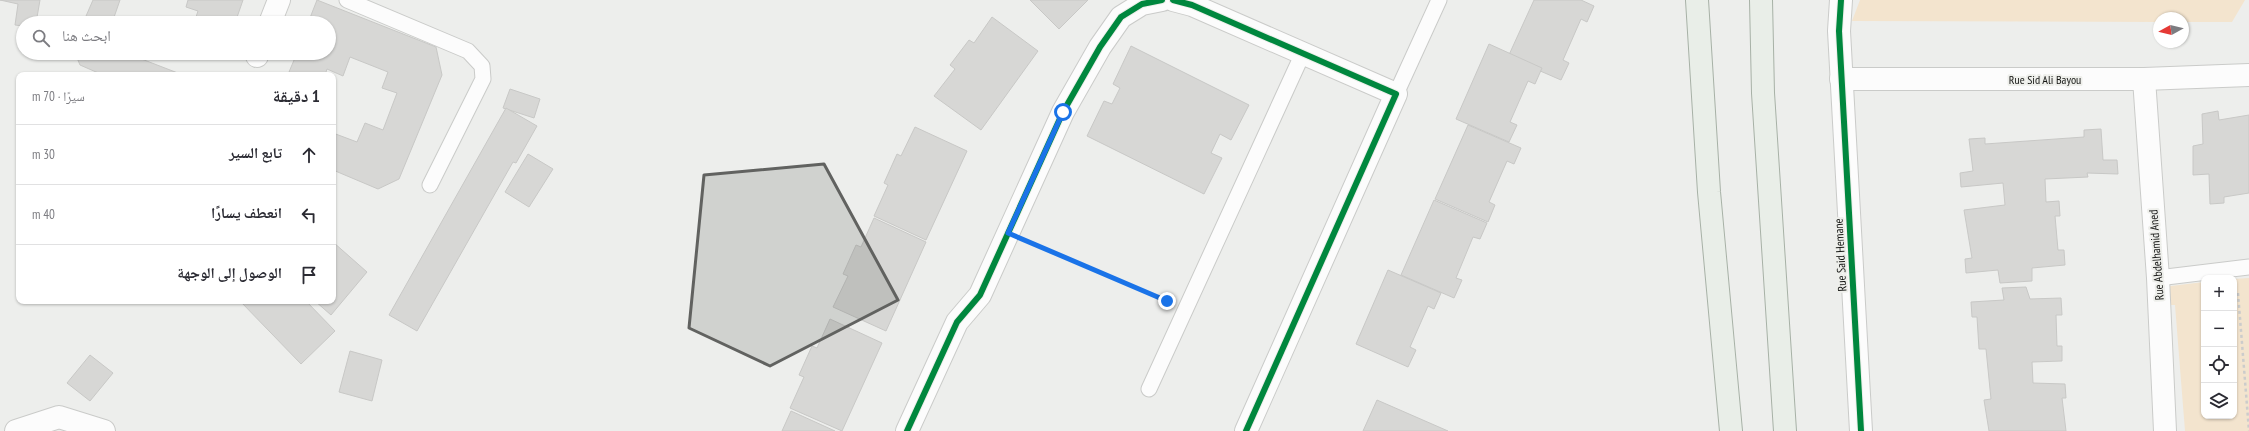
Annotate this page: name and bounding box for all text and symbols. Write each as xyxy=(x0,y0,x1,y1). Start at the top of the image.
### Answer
north arrow xyxy=(2153,12,2189,48)
search box xyxy=(16,16,336,60)
text: ابحث هنا xyxy=(62,26,111,45)
icon: search xyxy=(30,27,52,49)
street label: Rue Sid Ali Bayou xyxy=(2009,72,2081,87)
text: 1 دقيقة xyxy=(273,85,320,107)
text: سيرًا · 70 m xyxy=(32,88,85,105)
route start xyxy=(1054,103,1072,121)
text: تابع السير xyxy=(229,143,282,162)
icon: ahead xyxy=(298,144,320,166)
text: 30 m xyxy=(32,146,55,163)
text: انعطف يسارًا xyxy=(211,203,282,222)
icon: left xyxy=(298,204,320,226)
text: 40 m xyxy=(32,206,55,223)
street label: Rue Abdelhamid Aned xyxy=(2145,209,2167,301)
street label: Rue Said Hemane xyxy=(1831,218,1849,292)
text: الوصول إلى الوجهة xyxy=(177,263,282,282)
icon: arrive xyxy=(298,264,320,286)
map controls xyxy=(2201,275,2237,419)
button: + xyxy=(2201,275,2237,311)
route end xyxy=(1158,292,1176,310)
button: − xyxy=(2201,311,2237,347)
button: locate xyxy=(2201,347,2237,383)
button: layers xyxy=(2201,383,2237,419)

